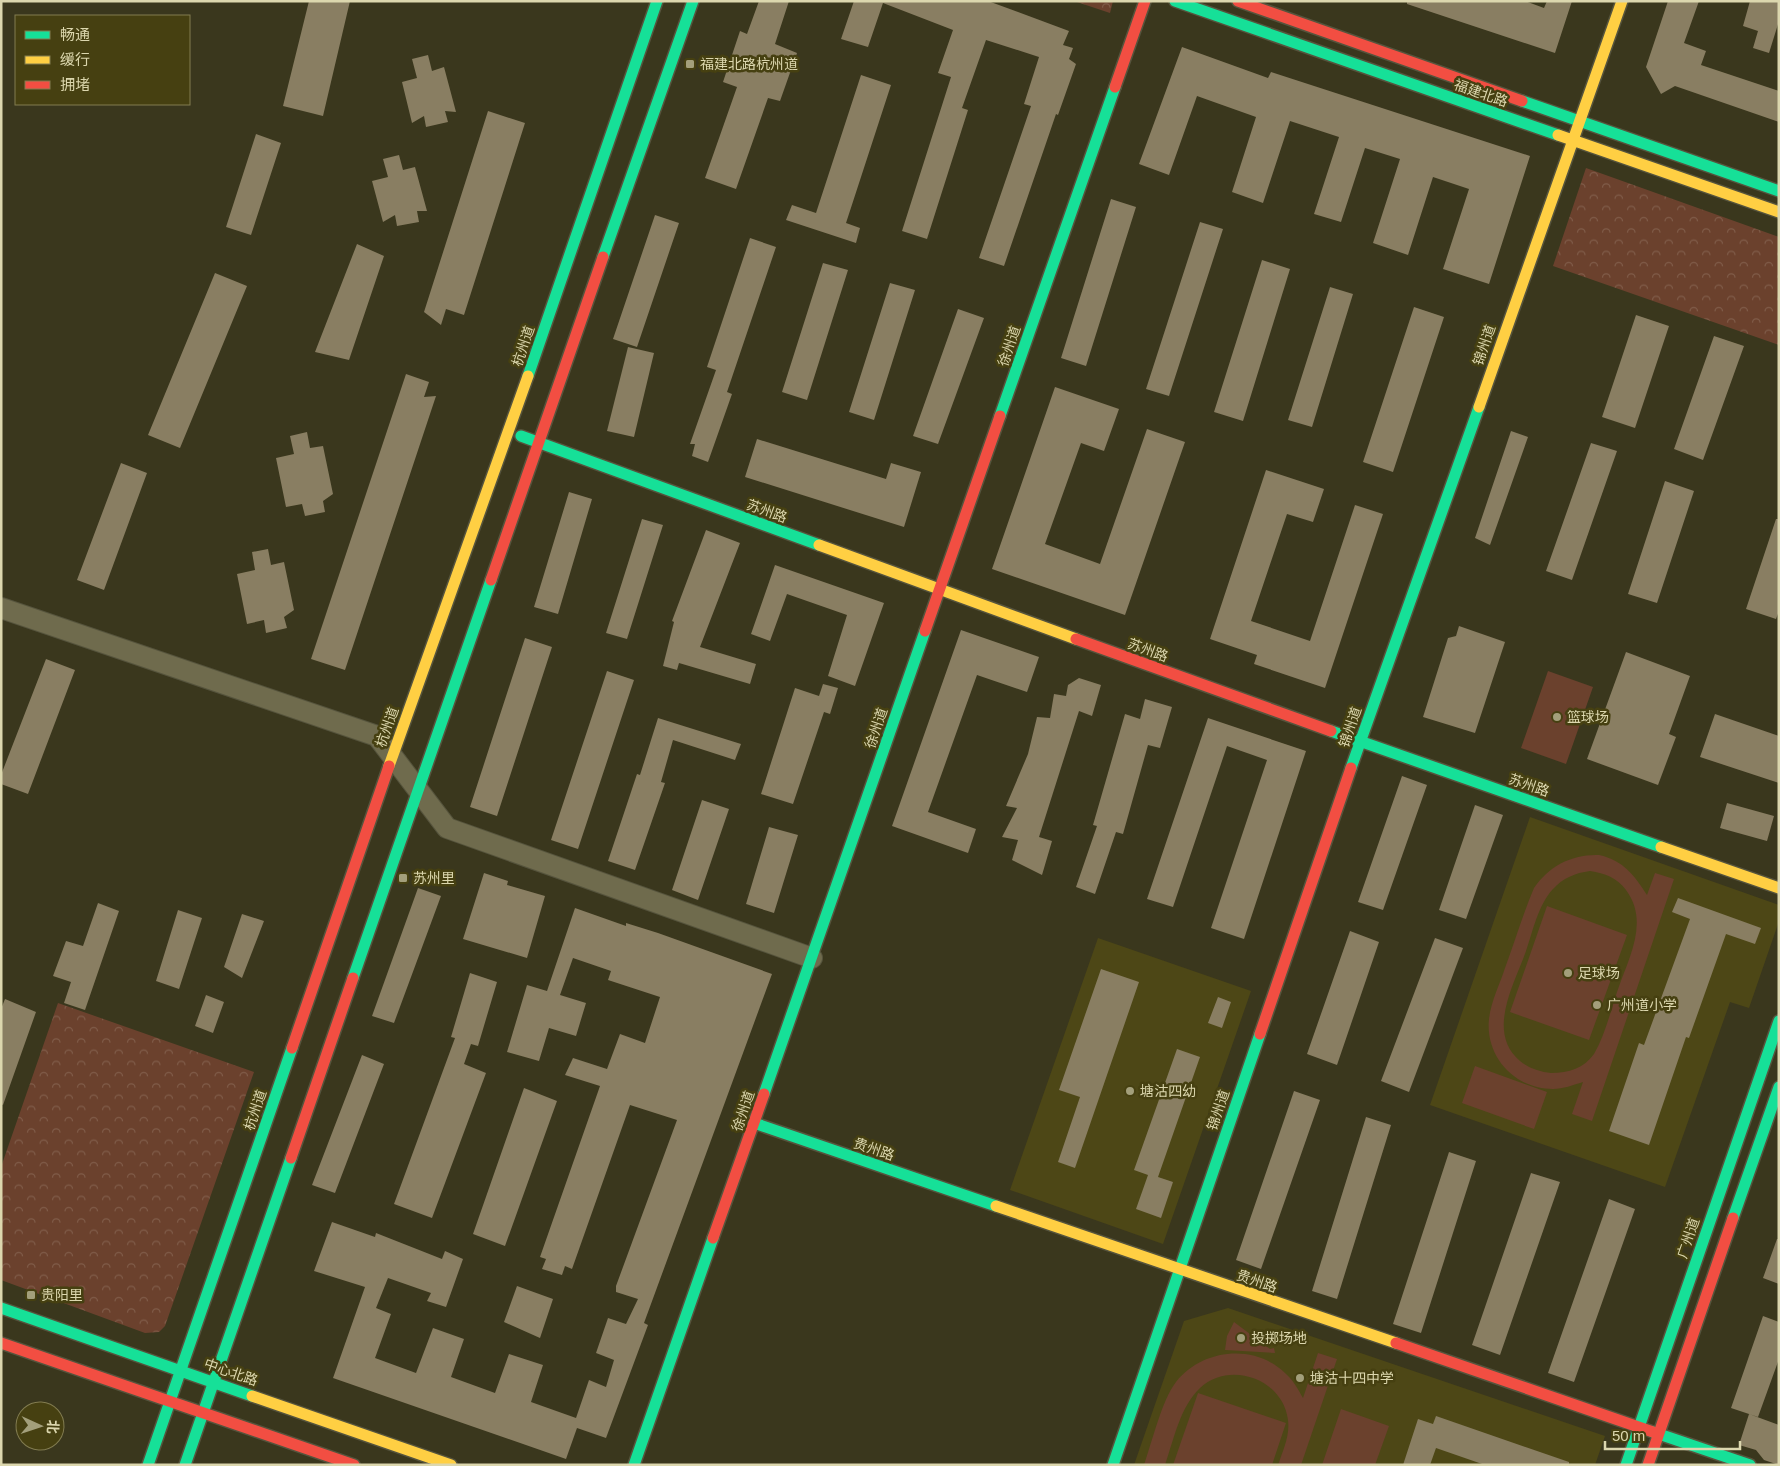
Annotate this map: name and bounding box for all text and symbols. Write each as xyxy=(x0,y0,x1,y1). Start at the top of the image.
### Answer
legend xyxy=(15,15,190,105)
text: 畅通 xyxy=(60,26,90,43)
text: 缓行 xyxy=(60,51,90,68)
place label: 福建北路杭州道 xyxy=(700,56,798,72)
marker: 福建北路杭州道 xyxy=(684,58,696,70)
text: 拥堵 xyxy=(60,76,90,93)
street label: 福建北路 xyxy=(1452,76,1510,110)
street label: 锦州道 xyxy=(1470,323,1498,367)
street label: 杭州道 xyxy=(509,324,537,368)
street label: 徐州道 xyxy=(995,324,1023,368)
street label: 苏州路 xyxy=(745,496,789,526)
street label: 苏州路 xyxy=(1126,635,1170,665)
street label: 杭州道 xyxy=(372,705,402,749)
street label: 锦州道 xyxy=(1336,705,1364,749)
street label: 徐州道 xyxy=(862,706,890,750)
place label: 篮球场 xyxy=(1567,709,1609,725)
marker: 篮球场 xyxy=(1551,711,1563,723)
street label: 苏州路 xyxy=(1507,771,1551,799)
place label: 苏州里 xyxy=(413,870,455,886)
marker: 苏州里 xyxy=(397,872,409,884)
place label: 足球场 xyxy=(1578,965,1620,981)
marker: 足球场 xyxy=(1562,967,1574,979)
place label: 广州道小学 xyxy=(1607,997,1677,1013)
marker: 广州道小学 xyxy=(1591,999,1603,1011)
place label: 塘沽四幼 xyxy=(1140,1083,1196,1099)
marker: 塘沽四幼 xyxy=(1124,1085,1136,1097)
street label: 杭州道 xyxy=(241,1088,269,1132)
street label: 锦州道 xyxy=(1204,1088,1232,1132)
street label: 徐州道 xyxy=(729,1089,757,1133)
street label: 贵州路 xyxy=(852,1135,896,1163)
street label: 广州道 xyxy=(1674,1216,1702,1260)
street label: 贵州路 xyxy=(1235,1267,1279,1295)
place label: 贵阳里 xyxy=(41,1287,83,1303)
marker: 贵阳里 xyxy=(25,1289,37,1301)
place label: 投掷场地 xyxy=(1251,1330,1307,1346)
marker: 投掷场地 xyxy=(1235,1332,1247,1344)
street label: 中心北路 xyxy=(202,1355,260,1389)
place label: 塘沽十四中学 xyxy=(1310,1370,1394,1386)
marker: 塘沽十四中学 xyxy=(1294,1372,1306,1384)
north arrow xyxy=(15,1401,65,1451)
scale bar xyxy=(1605,1418,1740,1450)
text: 北 xyxy=(45,1419,61,1434)
text: 50 m xyxy=(1612,1427,1645,1444)

